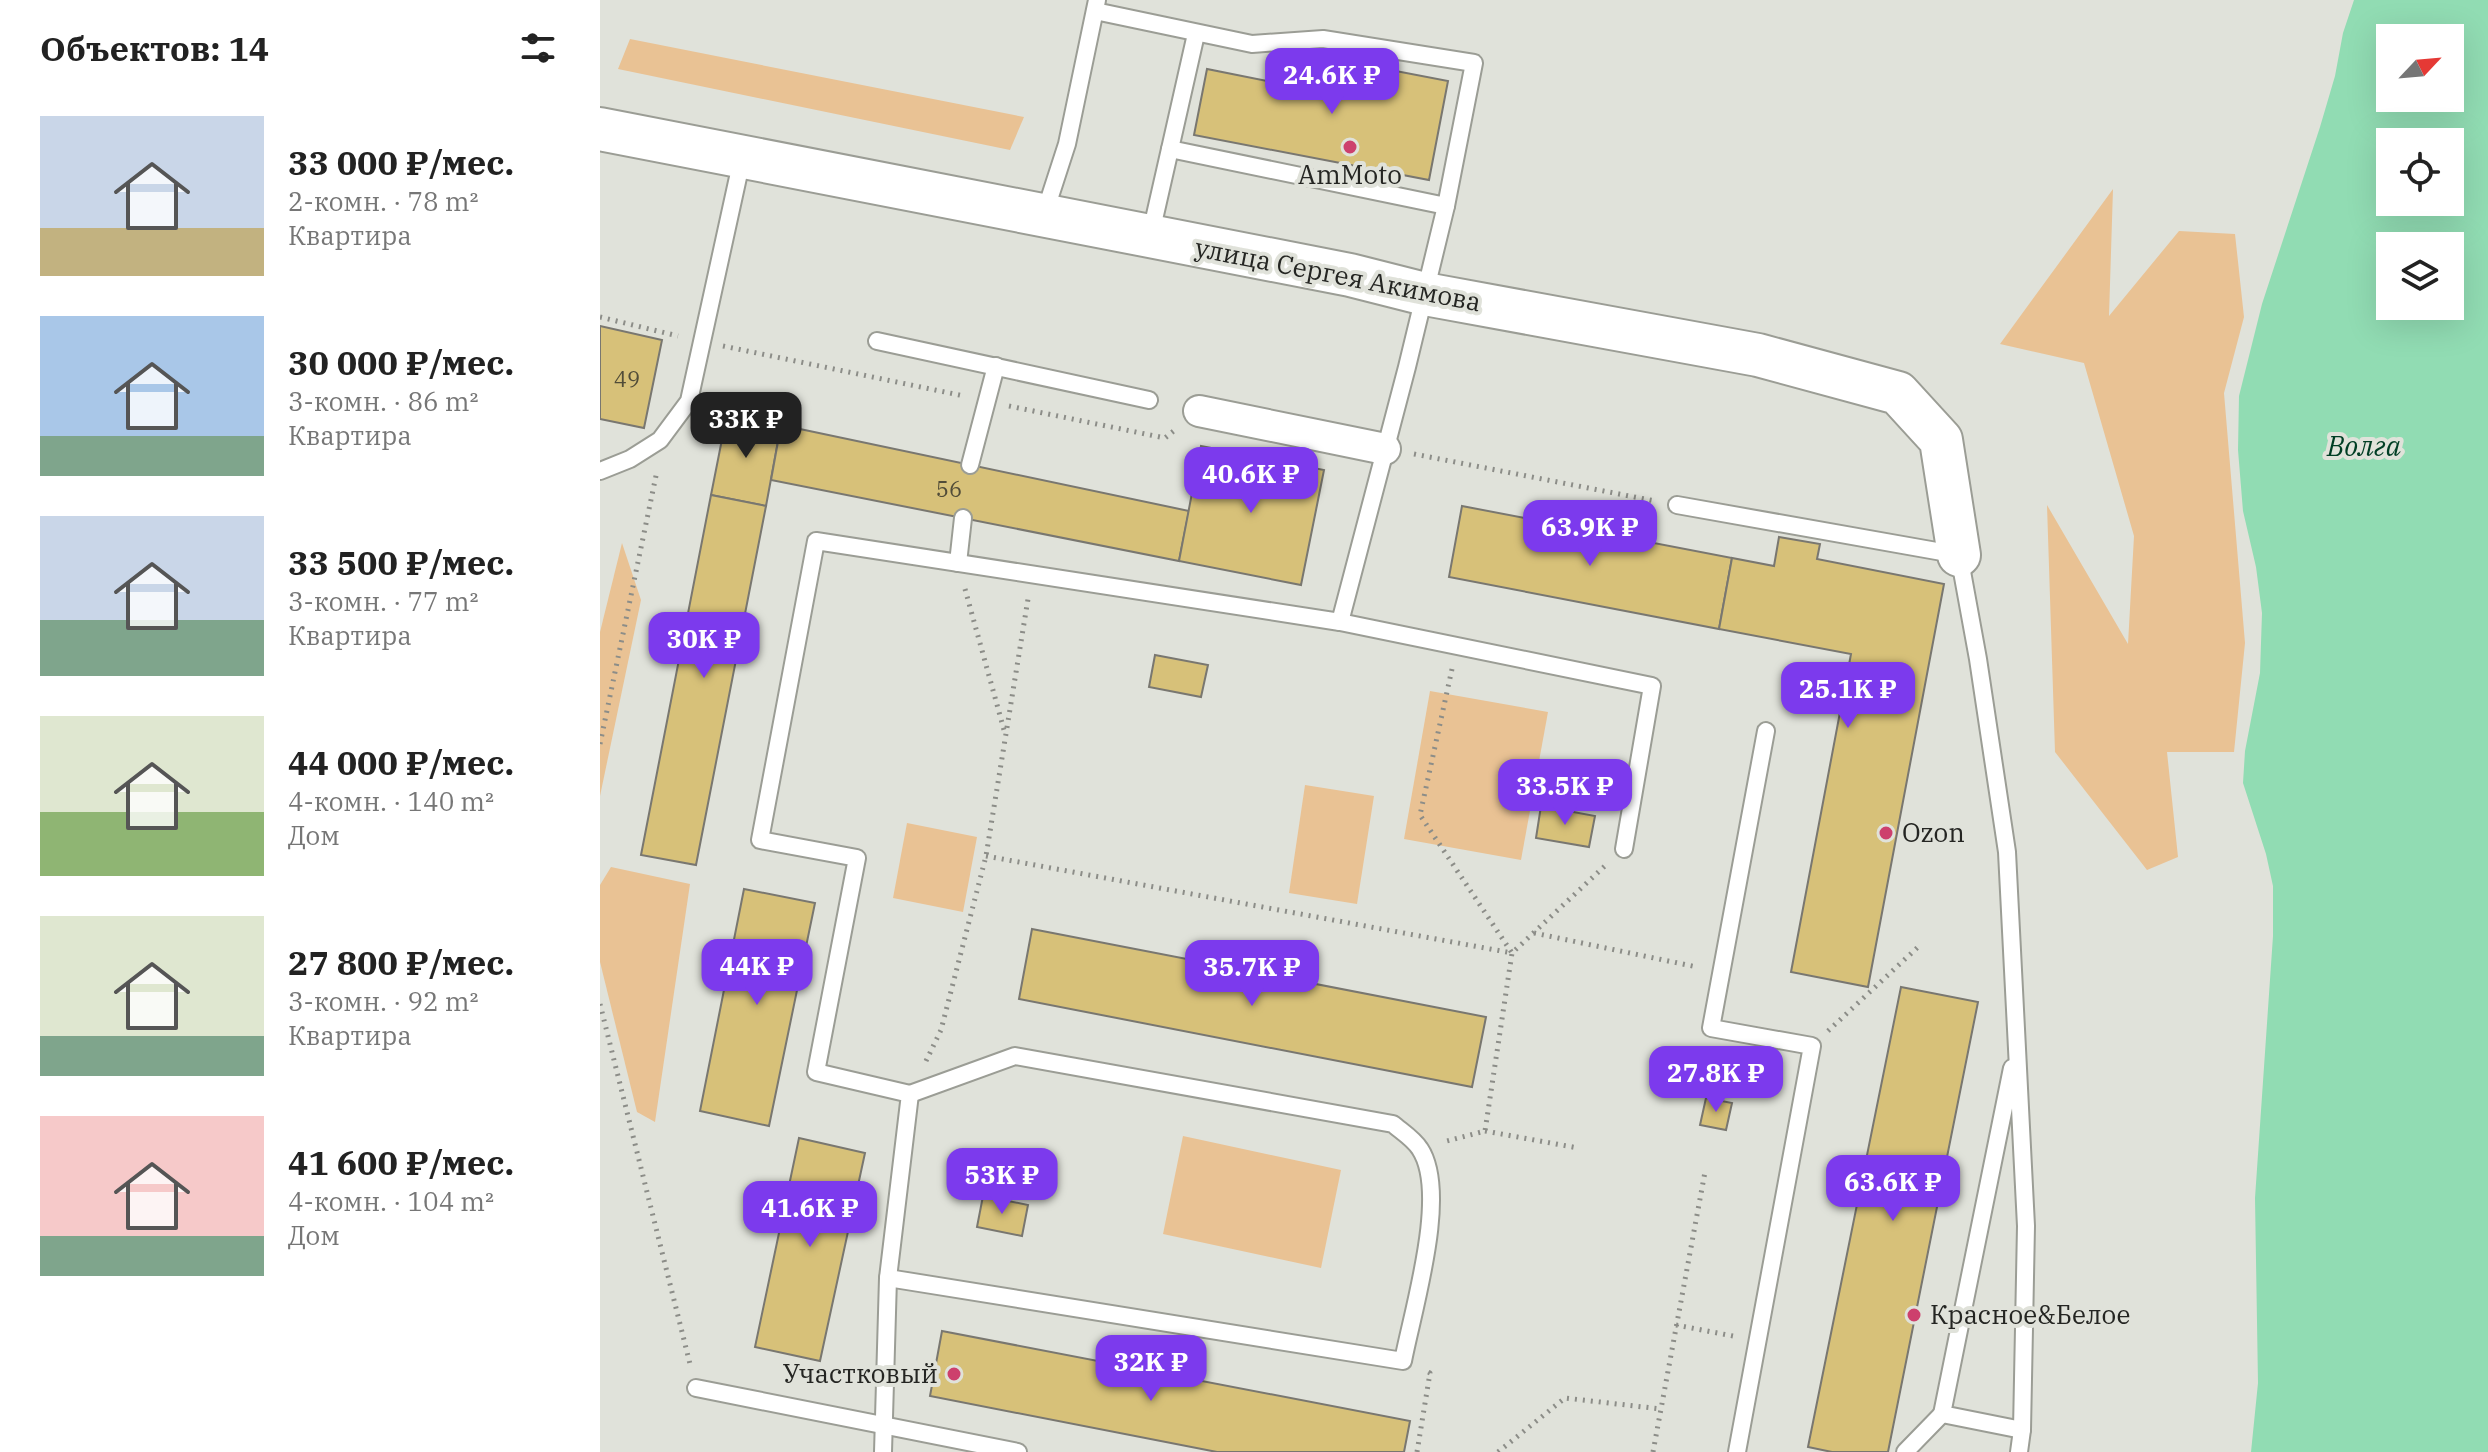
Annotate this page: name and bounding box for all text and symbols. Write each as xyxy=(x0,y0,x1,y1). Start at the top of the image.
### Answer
north arrow xyxy=(2376,24,2464,112)
map controls xyxy=(2376,24,2464,320)
text: Объектов: 14 xyxy=(40,26,269,70)
icon: filters xyxy=(516,26,560,70)
pin: 24.6K ₽ xyxy=(1258,48,1406,116)
text: 24.6K ₽ xyxy=(1283,57,1381,91)
button: locate xyxy=(2376,128,2464,216)
marker: AmMoto xyxy=(1341,138,1359,156)
text: 33 000 ₽/мес. xyxy=(288,140,514,184)
icon: home xyxy=(104,148,200,244)
place label: AmMoto xyxy=(1298,157,1402,191)
text: 2-комн. · 78 m² xyxy=(288,184,479,218)
text: Квартира xyxy=(288,218,412,252)
street label: улица Сергея Акимова xyxy=(1192,230,1484,318)
button: layers xyxy=(2376,232,2464,320)
text: 30 000 ₽/мес. xyxy=(288,340,514,384)
icon: home xyxy=(104,348,200,444)
house number: 49 xyxy=(614,364,640,393)
text: 3-комн. · 86 m² xyxy=(288,384,479,418)
pin: 33K ₽ xyxy=(690,392,802,460)
text: 33K ₽ xyxy=(709,401,783,435)
text: Квартира xyxy=(288,418,412,452)
water label: Волга xyxy=(2326,427,2401,464)
pin: 40.6K ₽ xyxy=(1177,447,1325,515)
text: 40.6K ₽ xyxy=(1202,456,1300,490)
house number: 56 xyxy=(936,474,962,503)
pin: 63.9K ₽ xyxy=(1516,500,1664,568)
text: 63.9K ₽ xyxy=(1541,509,1639,543)
text: 33 500 ₽/мес. xyxy=(288,540,514,584)
icon: home xyxy=(104,548,200,644)
text: 3-комн. · 77 m² xyxy=(288,584,479,618)
pin: 30K ₽ xyxy=(648,612,760,680)
text: Квартира xyxy=(288,618,412,652)
text: 30K ₽ xyxy=(667,621,741,655)
pin: 25.1K ₽ xyxy=(1774,662,1922,730)
text: 25.1K ₽ xyxy=(1799,671,1897,705)
text: 44 000 ₽/мес. xyxy=(288,740,514,784)
icon: home xyxy=(104,748,200,844)
pin: 33.5K ₽ xyxy=(1491,759,1639,827)
text: 33.5K ₽ xyxy=(1516,768,1614,802)
text: 4-комн. · 140 m² xyxy=(288,784,494,818)
place label: Ozon xyxy=(1902,815,1965,849)
text: Дом xyxy=(288,818,340,852)
marker: Ozon xyxy=(1877,824,1895,842)
pin: 44K ₽ xyxy=(701,939,813,1007)
text: 27 800 ₽/мес. xyxy=(288,940,514,984)
pin: 35.7K ₽ xyxy=(1178,940,1326,1008)
icon: home xyxy=(104,948,200,1044)
text: 44K ₽ xyxy=(720,948,794,982)
text: 35.7K ₽ xyxy=(1203,949,1301,983)
text: 3-комн. · 92 m² xyxy=(288,984,479,1018)
text: Квартира xyxy=(288,1018,412,1052)
pin: 27.8K ₽ xyxy=(1642,1046,1790,1114)
text: 27.8K ₽ xyxy=(1667,1055,1765,1089)
text: 41 600 ₽/мес. xyxy=(288,1140,514,1184)
icon: home xyxy=(104,1148,200,1244)
pin: 53K ₽ xyxy=(946,1148,1058,1216)
pin: 63.6K ₽ xyxy=(1819,1155,1967,1223)
text: 53K ₽ xyxy=(965,1157,1039,1191)
text: 63.6K ₽ xyxy=(1844,1164,1942,1198)
pin: 41.6K ₽ xyxy=(736,1181,884,1249)
text: 4-комн. · 104 m² xyxy=(288,1184,494,1218)
text: 41.6K ₽ xyxy=(761,1190,859,1224)
text: Дом xyxy=(288,1218,340,1252)
place label: Красное&Белое xyxy=(1930,1297,2130,1331)
marker: Красное&Белое xyxy=(1905,1306,1923,1324)
pin: 32K ₽ xyxy=(1095,1335,1207,1403)
text: 32K ₽ xyxy=(1114,1344,1188,1378)
place label: Участковый xyxy=(783,1356,938,1390)
marker: Участковый xyxy=(945,1365,963,1383)

